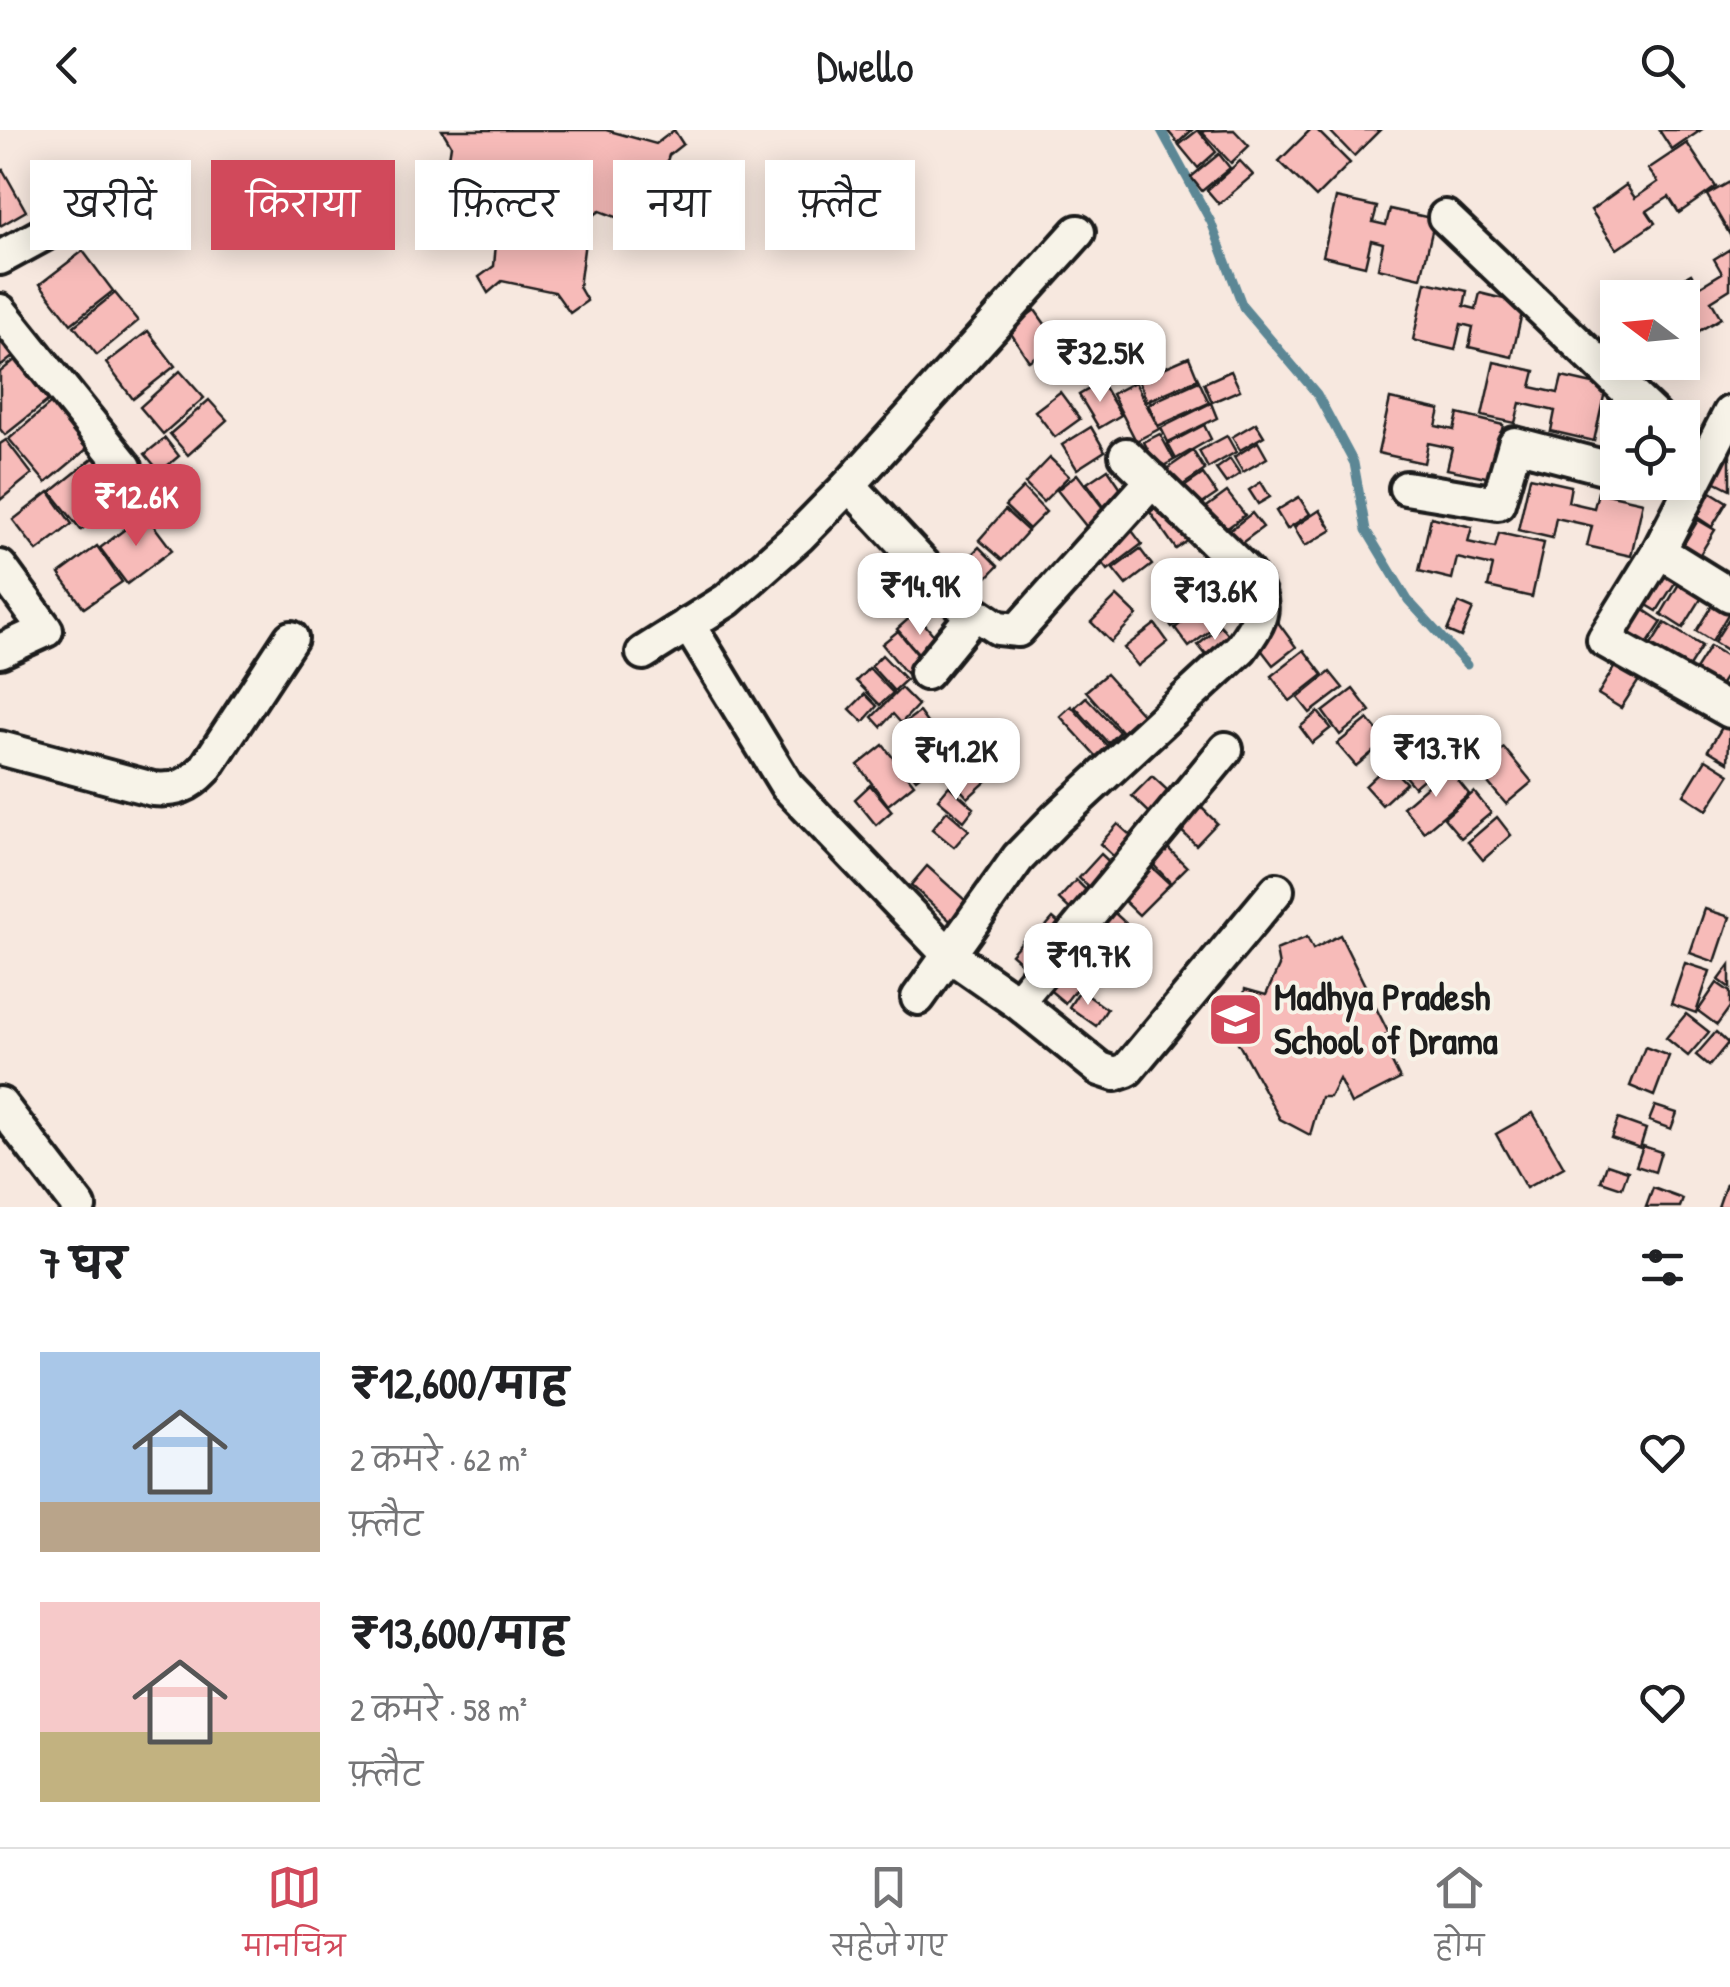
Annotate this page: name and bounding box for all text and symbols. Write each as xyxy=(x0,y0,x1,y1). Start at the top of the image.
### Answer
text: Dwello xyxy=(816,35,914,96)
icon: back xyxy=(40,38,95,93)
icon: search xyxy=(1635,38,1690,93)
chip: खरीदें xyxy=(30,160,191,250)
chip: किराया xyxy=(211,160,395,250)
chip: फ़िल्टर xyxy=(415,160,593,250)
chip: नया xyxy=(613,160,745,250)
chip: फ़्लैट xyxy=(765,160,915,250)
north arrow xyxy=(1600,280,1700,380)
map controls xyxy=(1600,280,1700,500)
pin: ₹32.5K xyxy=(1019,320,1181,405)
text: ₹32.5K xyxy=(1056,331,1144,374)
button: locate xyxy=(1600,400,1700,500)
pin: ₹12.6K xyxy=(55,464,217,549)
text: ₹12.6K xyxy=(94,475,178,518)
pin: ₹14.9K xyxy=(839,553,1001,638)
pin: ₹13.6K xyxy=(1134,558,1296,643)
text: ₹14.9K xyxy=(880,564,960,607)
text: ₹13.6K xyxy=(1173,569,1257,612)
pin: ₹13.7K xyxy=(1355,715,1517,800)
pin: ₹41.2K xyxy=(875,718,1037,803)
text: ₹13.7K xyxy=(1392,726,1480,769)
text: ₹41.2K xyxy=(914,729,998,772)
pin: ₹19.7K xyxy=(1007,923,1169,1008)
text: ₹19.7K xyxy=(1046,934,1130,977)
place label: Madhya Pradesh School of Drama xyxy=(1274,970,1498,1066)
school or university icon: Madhya Pradesh School of Drama xyxy=(1205,989,1265,1049)
text: 7 घर xyxy=(40,1234,126,1291)
icon: filters xyxy=(1635,1240,1690,1295)
text: ₹12,600/माह xyxy=(350,1354,568,1411)
icon: home xyxy=(120,1392,240,1512)
icon: heart xyxy=(1635,1425,1690,1480)
text: 2 कमरे · 62 m² xyxy=(350,1438,527,1481)
text: फ़्लैट xyxy=(350,1503,423,1546)
text: ₹13,600/माह xyxy=(350,1604,567,1661)
icon: home xyxy=(120,1642,240,1762)
icon: heart xyxy=(1635,1675,1690,1730)
text: 2 कमरे · 58 m² xyxy=(350,1688,527,1731)
text: फ़्लैट xyxy=(350,1753,423,1796)
tab: मानचित्र xyxy=(243,1860,346,1977)
tab: सहेजे गए xyxy=(831,1860,947,1977)
tab: होम xyxy=(1432,1860,1487,1977)

